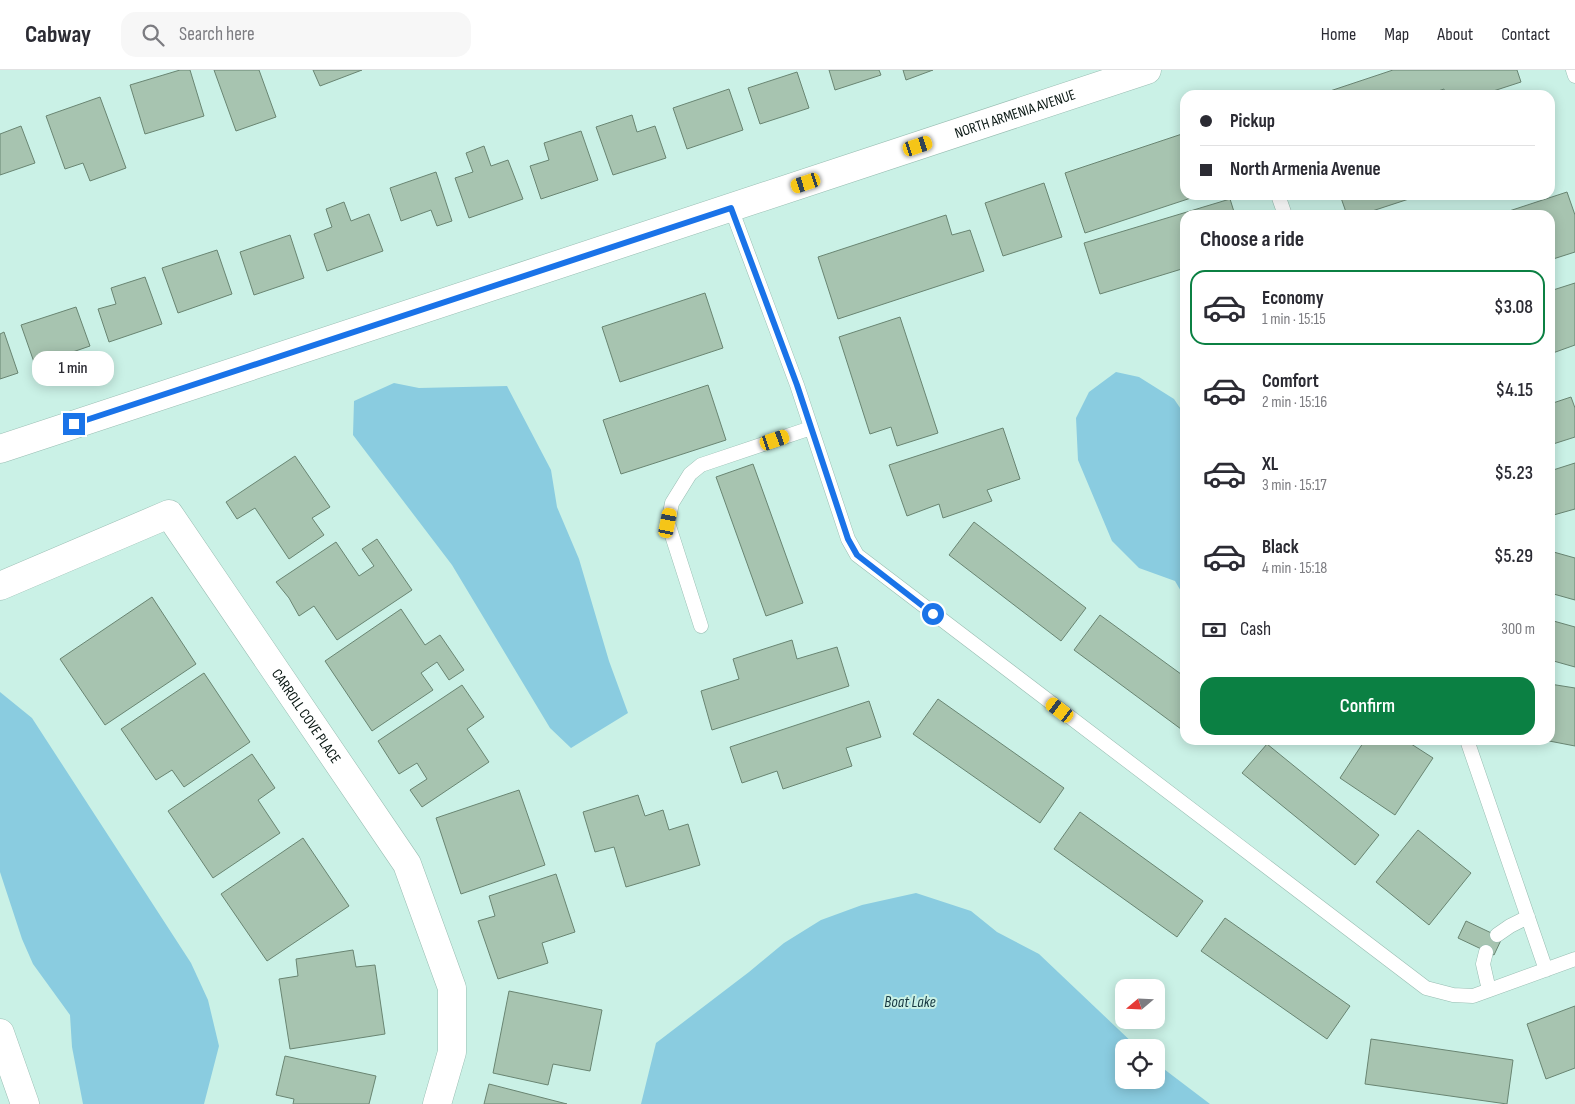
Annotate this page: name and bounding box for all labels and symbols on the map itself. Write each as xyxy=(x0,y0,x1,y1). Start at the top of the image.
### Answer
street label: NORTH ARMENIA AVENUE xyxy=(952,85,1078,143)
car xyxy=(901,134,934,158)
car xyxy=(789,171,822,195)
callout: 1 min xyxy=(33,352,115,386)
route end xyxy=(63,413,85,435)
car xyxy=(758,428,791,452)
car xyxy=(657,507,678,539)
route start xyxy=(922,603,944,625)
street label: CARROLL COVE PLACE xyxy=(267,665,345,767)
car xyxy=(1043,695,1076,725)
north arrow xyxy=(1115,979,1165,1029)
water label: Boat Lake xyxy=(884,993,936,1012)

